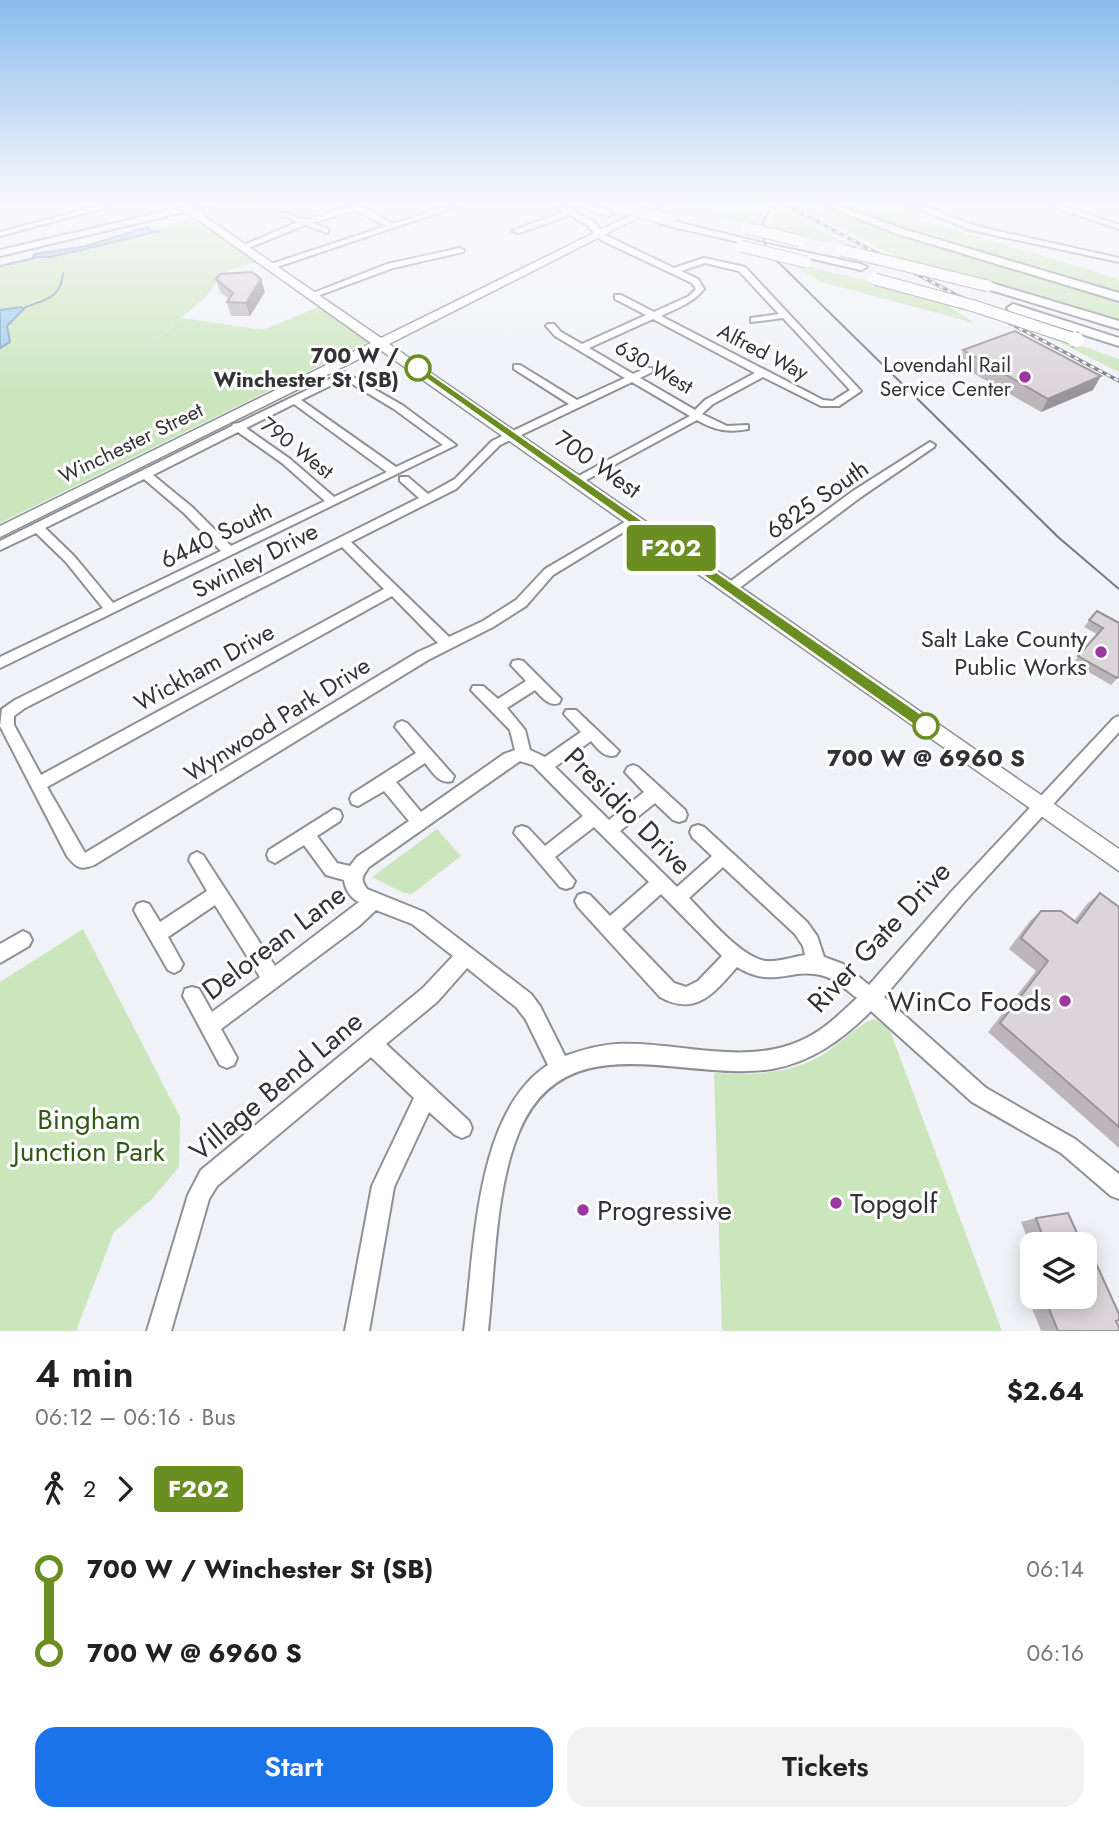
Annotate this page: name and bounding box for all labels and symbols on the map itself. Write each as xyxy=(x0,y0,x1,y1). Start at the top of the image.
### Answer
street label: Alfred Way xyxy=(712,316,814,388)
street label: 630 West xyxy=(609,333,699,401)
place label: 700 W / Winchester St (SB) xyxy=(214,341,399,395)
place label: Lovendahl Rail Service Center xyxy=(880,350,1012,404)
marker: 700 W / Winchester St (SB) xyxy=(405,355,431,381)
marker: Lovendahl Rail Service Center xyxy=(1017,369,1033,385)
street label: Winchester Street xyxy=(54,395,208,491)
street label: 790 West xyxy=(254,410,340,486)
street label: 700 West xyxy=(548,421,648,507)
street label: 6825 South xyxy=(758,451,876,547)
street label: 6440 South xyxy=(154,493,278,577)
street label: Swinley Drive xyxy=(186,513,324,607)
line badge: F202 xyxy=(622,525,720,571)
street label: Wickham Drive xyxy=(128,614,280,720)
place label: Salt Lake County Public Works xyxy=(921,621,1087,684)
marker: Salt Lake County Public Works xyxy=(1093,644,1109,660)
street label: Wynwood Park Drive xyxy=(177,648,377,790)
marker: 700 W @ 6960 S xyxy=(913,713,939,739)
street label: Presidio Drive xyxy=(555,738,701,884)
place label: 700 W @ 6960 S xyxy=(827,740,1025,775)
street label: River Gate Drive xyxy=(798,852,960,1022)
street label: Delorean Lane xyxy=(194,874,354,1010)
place label: WinCo Foods xyxy=(887,981,1051,1022)
marker: WinCo Foods xyxy=(1057,993,1073,1009)
street label: Village Bend Lane xyxy=(180,1001,372,1171)
park label: Bingham Junction Park xyxy=(9,1099,166,1172)
place label: Topgolf xyxy=(850,1183,938,1224)
place label: Progressive xyxy=(597,1190,732,1231)
marker: Topgolf xyxy=(828,1195,844,1211)
marker: Progressive xyxy=(575,1202,591,1218)

